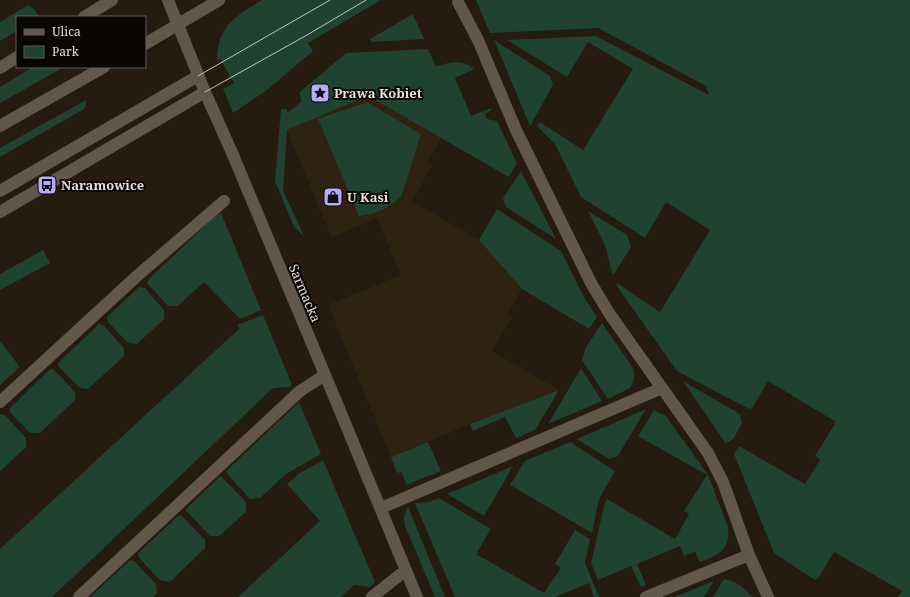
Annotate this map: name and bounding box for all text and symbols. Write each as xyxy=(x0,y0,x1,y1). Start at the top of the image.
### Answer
legend xyxy=(16,16,146,68)
text: Ulica xyxy=(52,23,81,40)
text: Park xyxy=(52,43,80,60)
place icon: Prawa Kobiet xyxy=(309,82,331,104)
place label: Prawa Kobiet xyxy=(334,84,422,102)
bus stop icon: Naramowice xyxy=(36,174,58,196)
place label: Naramowice xyxy=(61,176,144,194)
shop icon: U Kasi xyxy=(322,186,344,208)
place label: U Kasi xyxy=(347,188,389,206)
street label: Sarmacka xyxy=(285,261,325,325)

